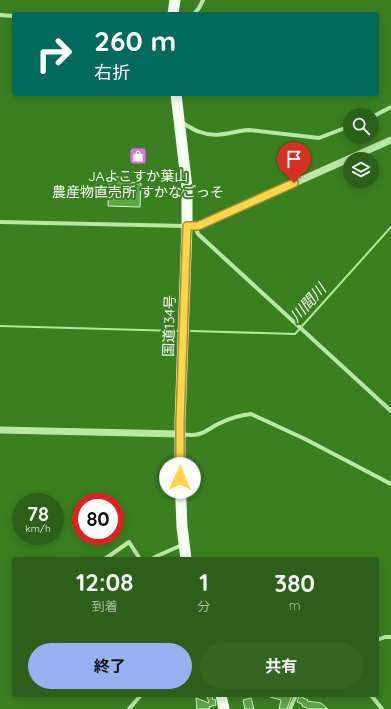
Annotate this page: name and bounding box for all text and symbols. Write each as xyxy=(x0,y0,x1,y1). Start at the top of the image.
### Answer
text: 260 m xyxy=(94,23,176,58)
icon: right xyxy=(28,28,80,80)
text: 右折 xyxy=(94,61,130,84)
map controls xyxy=(343,108,379,188)
button: search xyxy=(343,108,379,144)
pin xyxy=(277,142,311,183)
shop icon: JAよこすか葉山 農産物直売所 すかなごっそ xyxy=(128,146,148,166)
icon: arrive xyxy=(283,148,305,170)
button: layers xyxy=(343,152,379,188)
place label: JAよこすか葉山 農産物直売所 すかなごっそ xyxy=(52,167,224,201)
water label: 川間川 xyxy=(286,278,331,326)
street label: 国道134号 xyxy=(159,295,179,357)
position arrow xyxy=(159,457,201,499)
speed limit sign: 80 xyxy=(72,493,124,545)
text: 78 xyxy=(27,501,49,526)
text: km/h xyxy=(25,522,51,535)
text: 12:08 xyxy=(76,567,133,597)
text: 1 xyxy=(199,567,208,597)
text: 380 xyxy=(274,568,315,598)
text: m xyxy=(289,597,301,613)
text: 到着 xyxy=(92,598,118,614)
text: 分 xyxy=(197,598,210,614)
button: 終了 xyxy=(28,643,192,689)
button: 共有 xyxy=(200,643,363,689)

